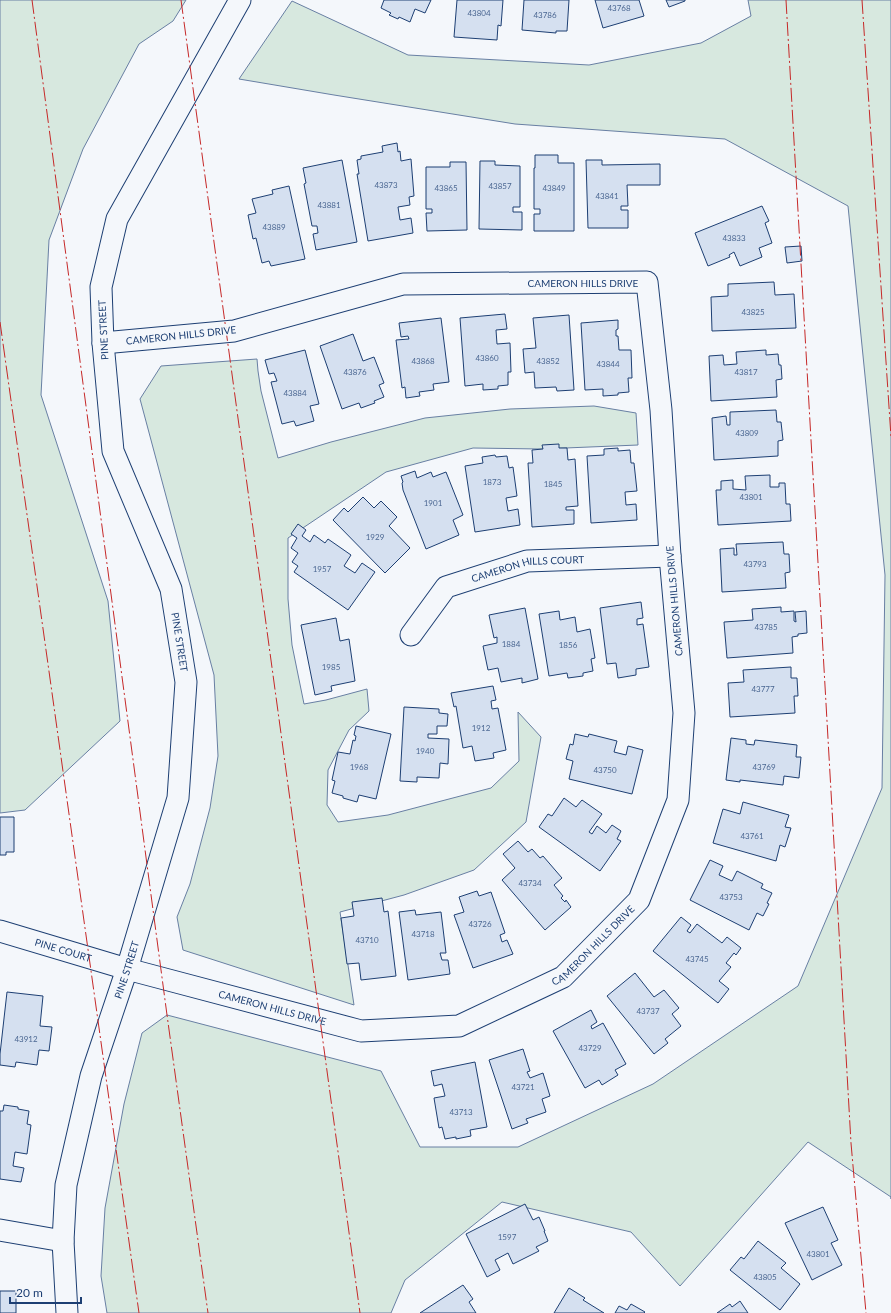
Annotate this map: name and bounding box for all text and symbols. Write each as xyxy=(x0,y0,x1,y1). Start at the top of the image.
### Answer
house number: 43768 xyxy=(607,3,631,13)
house number: 43804 xyxy=(467,8,491,18)
house number: 43786 xyxy=(533,10,557,20)
house number: 43873 xyxy=(374,180,398,190)
house number: 43857 xyxy=(488,181,512,191)
house number: 43865 xyxy=(434,183,458,193)
house number: 43849 xyxy=(542,183,566,193)
house number: 43841 xyxy=(595,191,619,201)
house number: 43881 xyxy=(317,200,341,210)
house number: 43889 xyxy=(262,222,286,232)
house number: 43833 xyxy=(722,233,746,243)
street label: CAMERON HILLS DRIVE xyxy=(528,277,639,289)
street label: PINE STREET xyxy=(95,300,111,360)
house number: 43825 xyxy=(741,307,765,317)
street label: CAMERON HILLS DRIVE xyxy=(125,323,237,347)
house number: 43860 xyxy=(475,353,499,363)
house number: 43868 xyxy=(411,356,435,366)
house number: 43852 xyxy=(536,356,560,366)
house number: 43844 xyxy=(596,359,620,369)
house number: 43876 xyxy=(343,367,367,377)
house number: 43817 xyxy=(734,367,758,377)
house number: 43884 xyxy=(283,388,307,398)
house number: 43809 xyxy=(735,428,759,438)
house number: 1873 xyxy=(483,477,502,487)
house number: 1845 xyxy=(544,479,563,489)
house number: 43801 xyxy=(739,492,763,502)
house number: 1901 xyxy=(424,498,443,508)
house number: 1929 xyxy=(366,532,385,542)
street label: CAMERON HILLS DRIVE xyxy=(663,545,685,657)
street label: CAMERON HILLS COURT xyxy=(470,553,585,585)
house number: 43793 xyxy=(743,559,767,569)
house number: 1957 xyxy=(313,564,332,574)
street label: PINE STREET xyxy=(169,612,191,673)
house number: 43785 xyxy=(754,622,778,632)
house number: 1884 xyxy=(502,639,521,649)
house number: 1856 xyxy=(559,640,578,650)
house number: 1985 xyxy=(322,662,341,672)
house number: 43777 xyxy=(751,684,775,694)
house number: 1912 xyxy=(472,723,491,733)
house number: 1940 xyxy=(416,746,435,756)
house number: 1968 xyxy=(350,762,369,772)
house number: 43769 xyxy=(752,762,776,772)
house number: 43750 xyxy=(593,765,617,775)
house number: 43761 xyxy=(740,831,764,841)
house number: 43734 xyxy=(518,878,542,888)
house number: 43753 xyxy=(719,892,743,902)
street label: CAMERON HILLS DRIVE xyxy=(549,902,637,988)
house number: 43726 xyxy=(468,919,492,929)
house number: 43718 xyxy=(411,929,435,939)
house number: 43710 xyxy=(355,935,379,945)
street label: PINE COURT xyxy=(33,936,93,964)
street label: PINE STREET xyxy=(111,939,141,1000)
house number: 43745 xyxy=(685,954,709,964)
street label: CAMERON HILLS DRIVE xyxy=(217,988,328,1028)
house number: 43737 xyxy=(636,1006,660,1016)
house number: 43912 xyxy=(14,1034,38,1044)
house number: 43729 xyxy=(578,1043,602,1053)
house number: 43721 xyxy=(511,1082,535,1092)
house number: 43713 xyxy=(449,1107,473,1117)
house number: 1597 xyxy=(498,1232,517,1242)
house number: 43801 xyxy=(806,1249,830,1259)
house number: 43805 xyxy=(753,1272,777,1282)
scale bar xyxy=(10,1279,81,1305)
text: 20 m xyxy=(16,1285,43,1300)

